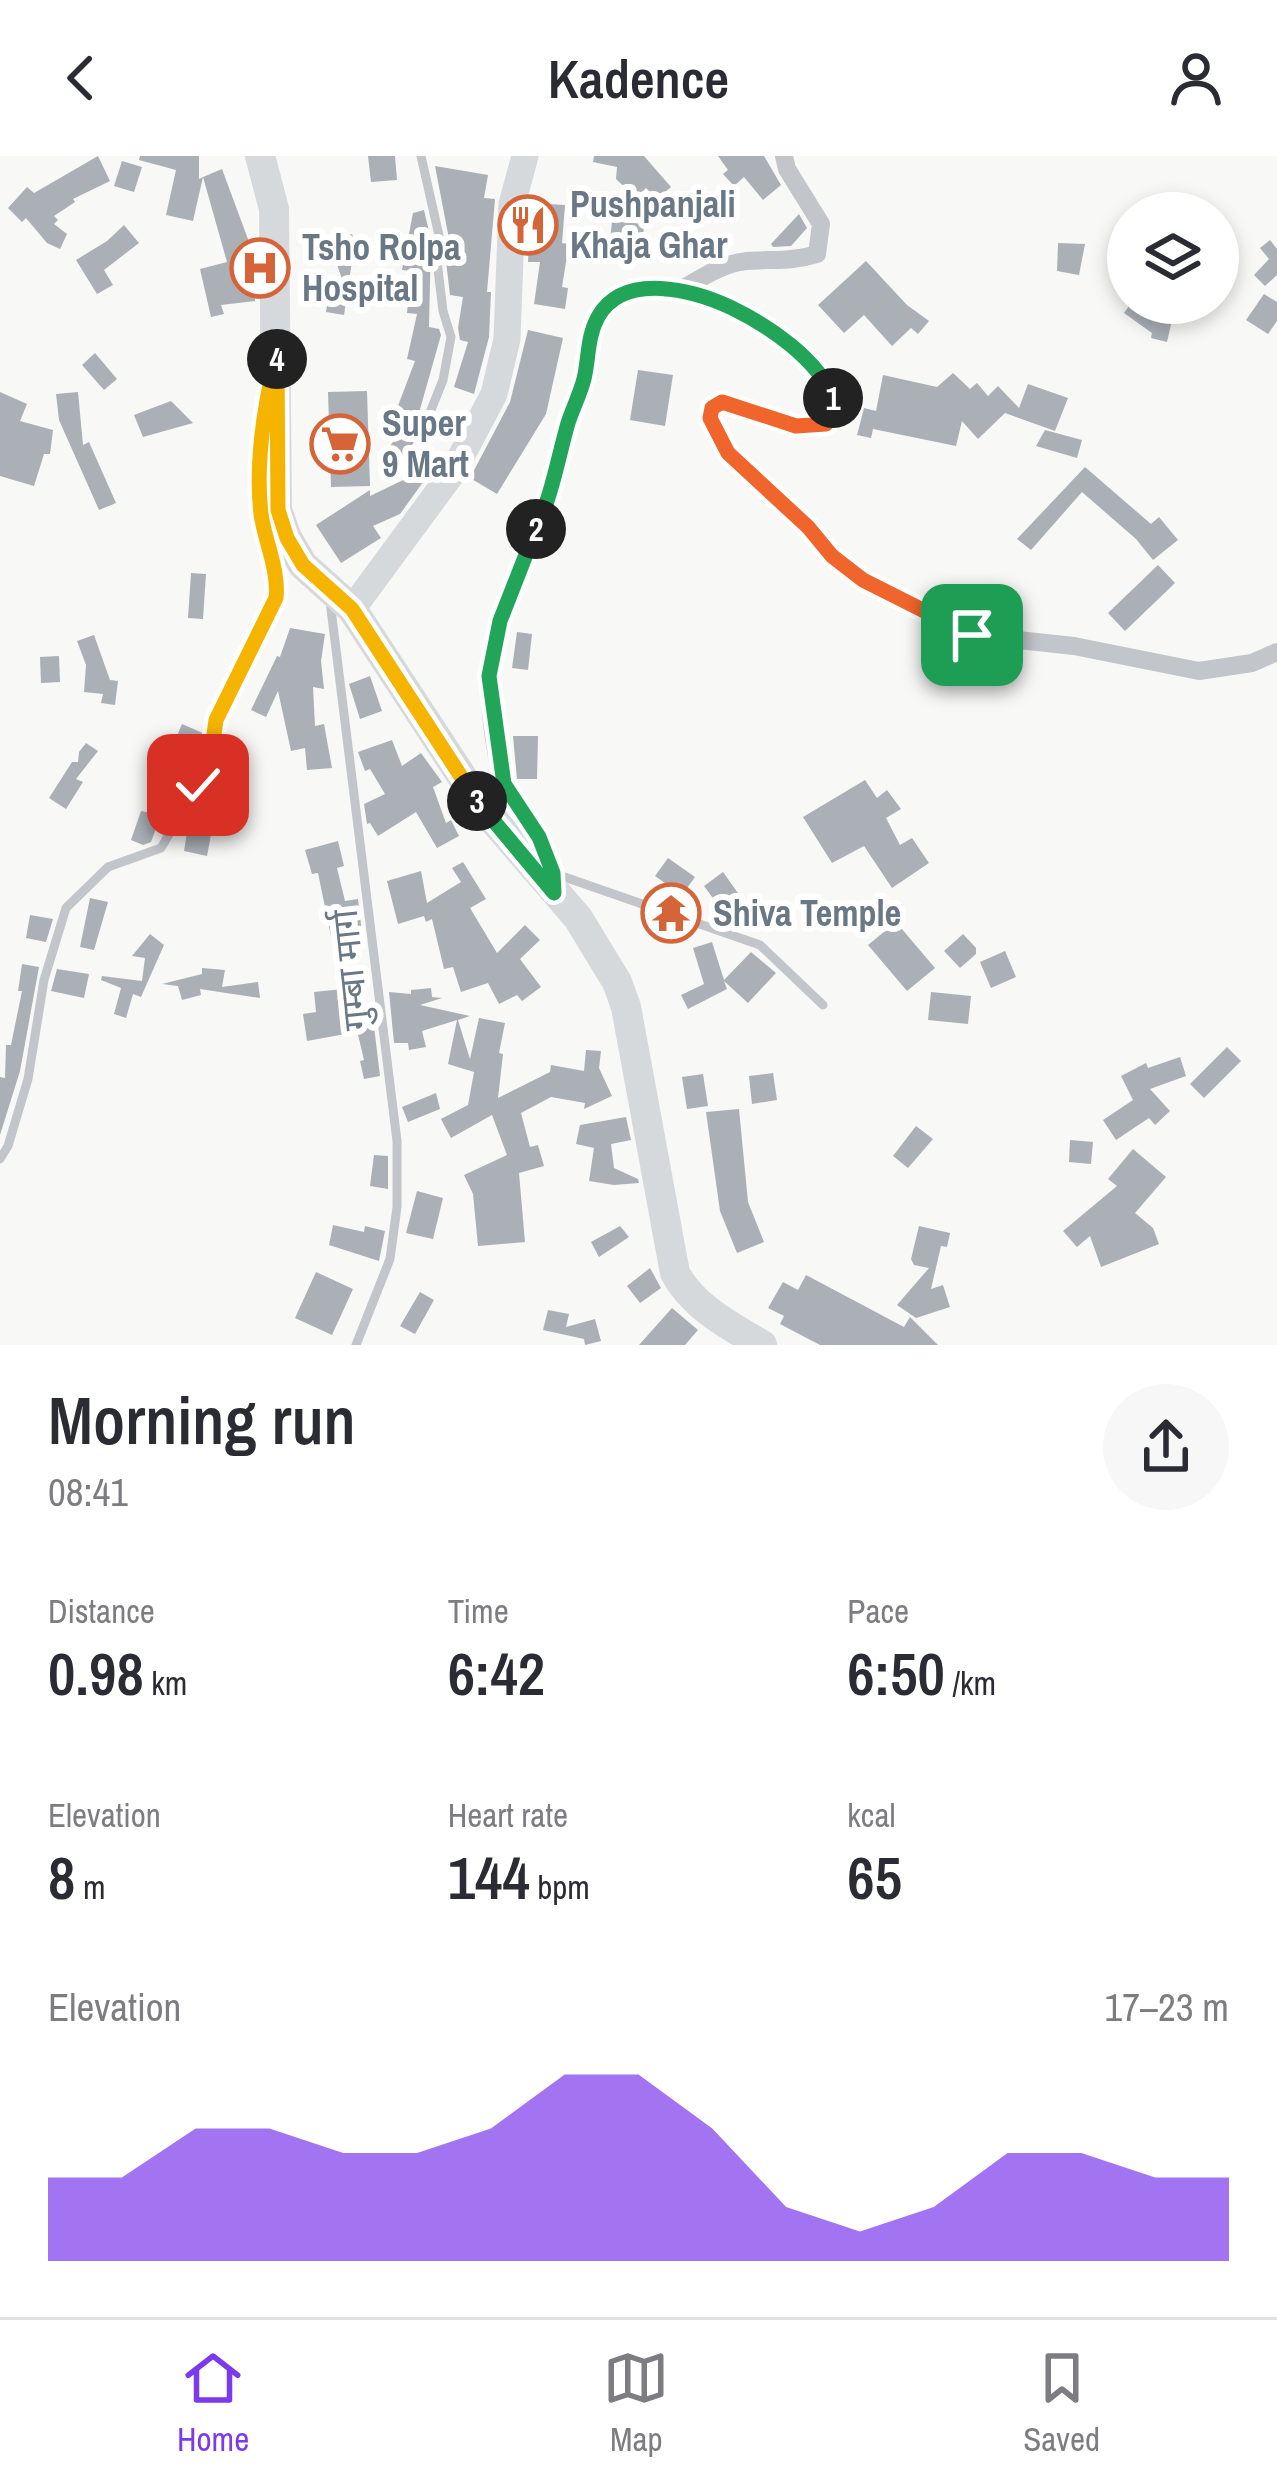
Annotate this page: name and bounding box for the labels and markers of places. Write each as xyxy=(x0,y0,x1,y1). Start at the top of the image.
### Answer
place label: Pushpanjali Khaja Ghar xyxy=(570,180,736,269)
restaurant icon: Pushpanjali Khaja Ghar xyxy=(497,194,559,256)
place label: Tsho Rolpa Hospital xyxy=(302,223,461,312)
hospital icon: Tsho Rolpa Hospital xyxy=(229,237,291,299)
pin: 4 xyxy=(247,329,307,389)
pin: 1 xyxy=(803,368,863,428)
place label: Super 9 Mart xyxy=(382,399,469,488)
supermarket icon: Super 9 Mart xyxy=(309,413,371,475)
pin: 2 xyxy=(506,499,566,559)
pin xyxy=(921,584,1023,686)
pin xyxy=(147,734,249,836)
pin: 3 xyxy=(447,771,507,831)
temple icon: Shiva Temple xyxy=(640,882,702,944)
place label: Shiva Temple xyxy=(713,889,901,937)

